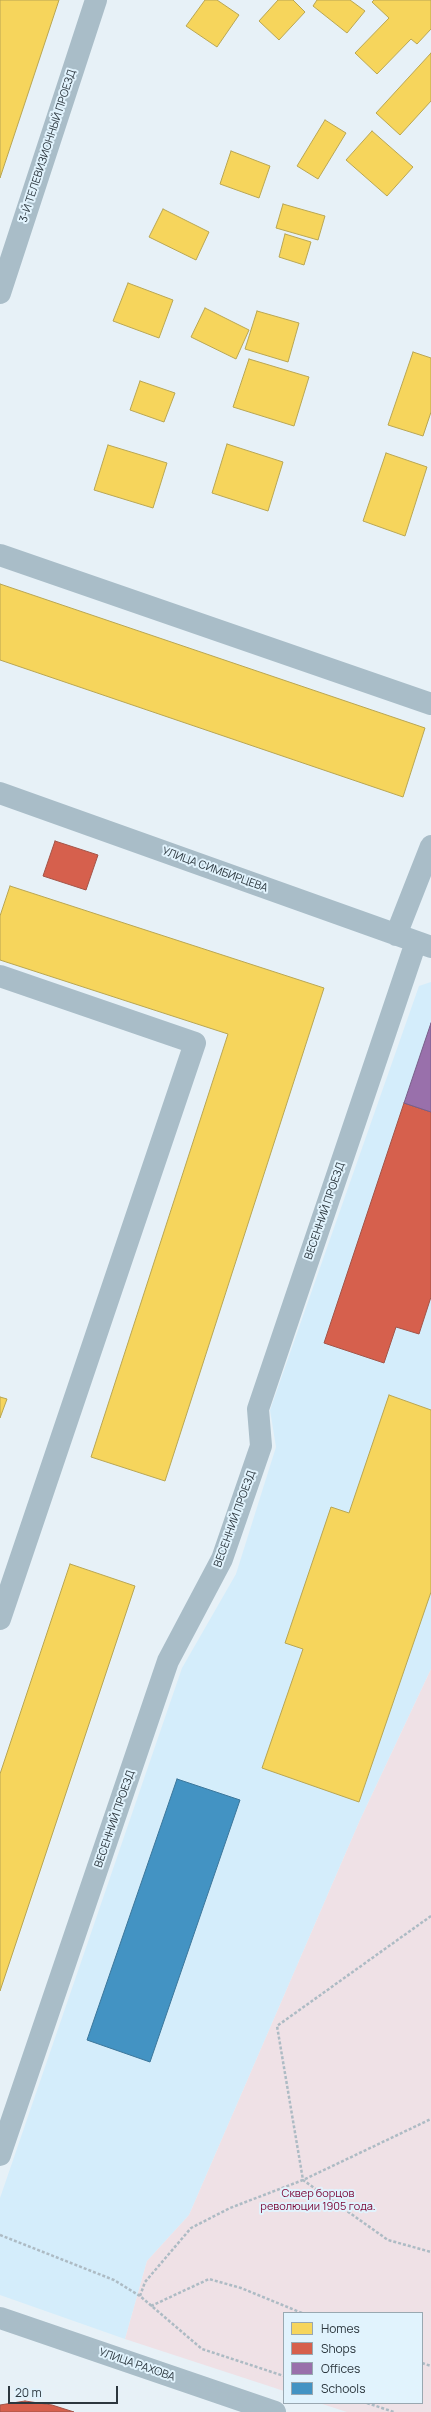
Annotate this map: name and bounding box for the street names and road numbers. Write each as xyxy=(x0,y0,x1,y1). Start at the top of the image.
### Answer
street label: 3-Й ТЕЛЕВИЗИОННЫЙ ПРОЕЗД xyxy=(17,68,79,224)
street label: УЛИЦА СИМБИРЦЕВА xyxy=(160,845,270,895)
street label: ВЕСЕННИЙ ПРОЕЗД xyxy=(302,1161,348,1261)
street label: ВЕСЕННИЙ ПРОЕЗД xyxy=(211,1469,259,1569)
street label: ВЕСЕННИЙ ПРОЕЗД xyxy=(92,1769,138,1869)
street label: УЛИЦА РАХОВА xyxy=(97,2346,177,2384)

